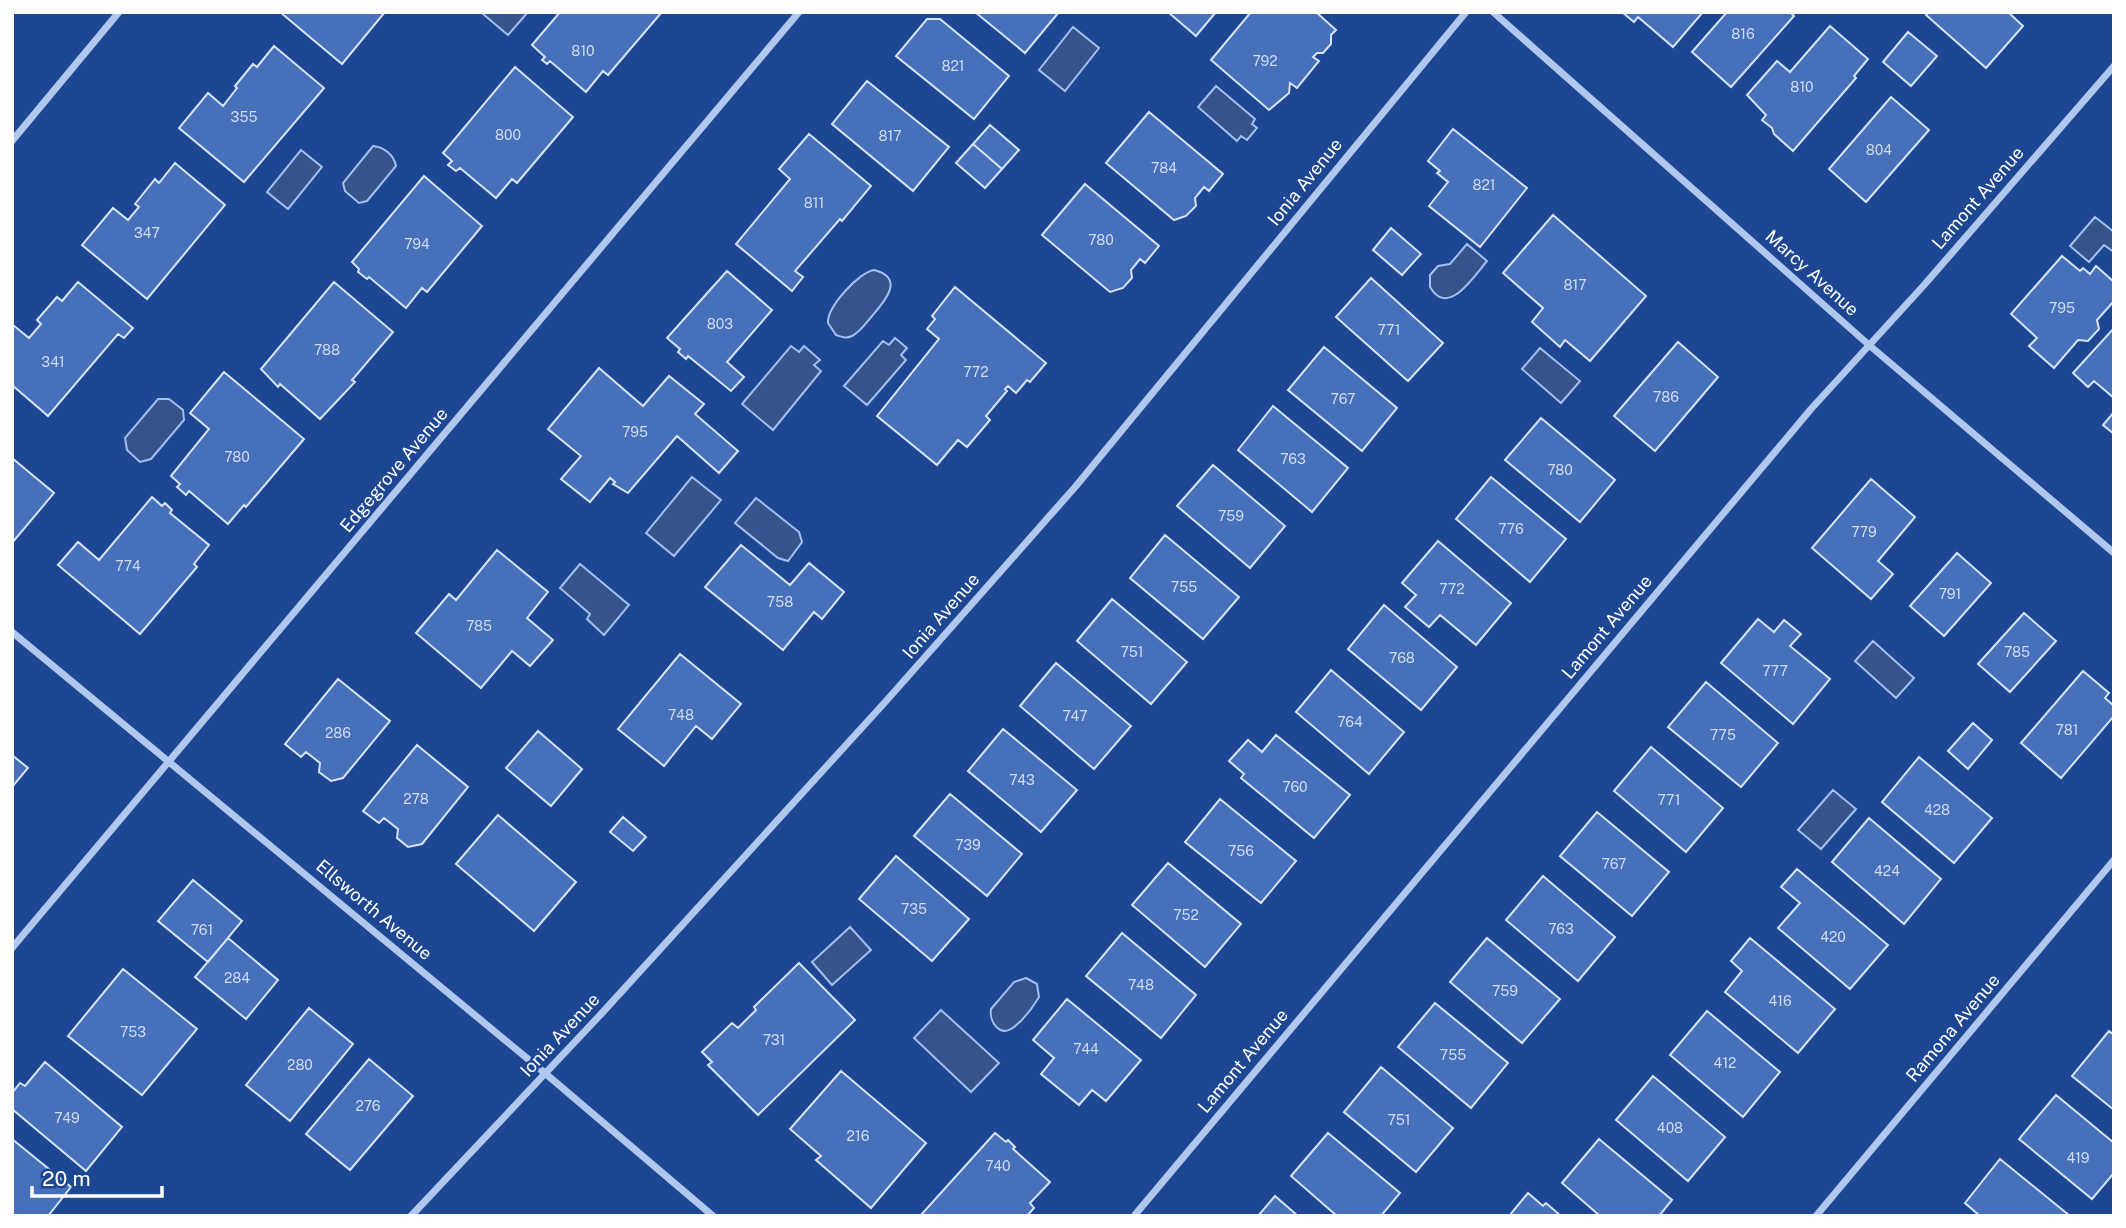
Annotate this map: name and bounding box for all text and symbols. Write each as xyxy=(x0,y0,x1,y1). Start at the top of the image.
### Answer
house number: 816 xyxy=(1731,26,1755,42)
house number: 810 xyxy=(571,43,595,59)
house number: 792 xyxy=(1252,53,1278,69)
house number: 821 xyxy=(941,58,965,74)
house number: 810 xyxy=(1790,79,1814,95)
house number: 355 xyxy=(231,109,257,125)
house number: 800 xyxy=(495,127,521,143)
house number: 817 xyxy=(878,128,902,144)
street label: Ionia Avenue xyxy=(1263,134,1346,230)
house number: 804 xyxy=(1866,142,1892,158)
street label: Lamont Avenue xyxy=(1927,142,2028,253)
house number: 784 xyxy=(1151,160,1177,176)
house number: 821 xyxy=(1472,177,1496,193)
house number: 811 xyxy=(804,195,824,211)
house number: 347 xyxy=(134,225,160,241)
street label: Marcy Avenue xyxy=(1761,225,1863,320)
house number: 780 xyxy=(1088,232,1114,248)
house number: 794 xyxy=(404,236,430,252)
house number: 817 xyxy=(1563,277,1587,293)
house number: 795 xyxy=(2049,300,2075,316)
house number: 803 xyxy=(707,316,733,332)
house number: 771 xyxy=(1378,322,1400,338)
house number: 788 xyxy=(314,342,340,358)
house number: 341 xyxy=(41,354,65,370)
house number: 772 xyxy=(963,364,989,380)
house number: 786 xyxy=(1653,389,1679,405)
house number: 767 xyxy=(1331,391,1356,407)
street label: Edgegrove Avenue xyxy=(335,403,452,536)
house number: 795 xyxy=(622,424,648,440)
house number: 780 xyxy=(224,449,250,465)
house number: 763 xyxy=(1280,451,1306,467)
house number: 780 xyxy=(1547,462,1573,478)
house number: 759 xyxy=(1218,508,1244,524)
house number: 776 xyxy=(1498,521,1524,537)
house number: 779 xyxy=(1851,524,1877,540)
house number: 774 xyxy=(115,558,141,574)
street label: Ionia Avenue xyxy=(898,569,983,663)
street label: Lamont Avenue xyxy=(1557,571,1656,683)
house number: 755 xyxy=(1171,579,1197,595)
house number: 772 xyxy=(1439,581,1465,597)
house number: 791 xyxy=(1939,586,1961,602)
house number: 758 xyxy=(767,594,793,610)
house number: 785 xyxy=(466,618,492,634)
house number: 751 xyxy=(1120,644,1144,660)
house number: 785 xyxy=(2004,644,2030,660)
house number: 768 xyxy=(1389,650,1415,666)
house number: 777 xyxy=(1762,663,1788,679)
house number: 748 xyxy=(668,707,694,723)
house number: 747 xyxy=(1062,708,1088,724)
house number: 764 xyxy=(1337,714,1363,730)
house number: 781 xyxy=(2056,722,2078,738)
house number: 286 xyxy=(325,725,351,741)
house number: 775 xyxy=(1710,727,1736,743)
house number: 743 xyxy=(1009,772,1035,788)
house number: 760 xyxy=(1282,779,1308,795)
house number: 278 xyxy=(403,791,429,807)
house number: 771 xyxy=(1658,792,1680,808)
house number: 428 xyxy=(1924,802,1950,818)
house number: 739 xyxy=(955,837,981,853)
house number: 756 xyxy=(1228,843,1254,859)
street label: Ellsworth Avenue xyxy=(312,855,437,964)
house number: 767 xyxy=(1602,856,1627,872)
house number: 424 xyxy=(1874,863,1900,879)
house number: 735 xyxy=(901,901,927,917)
house number: 752 xyxy=(1173,907,1199,923)
house number: 763 xyxy=(1548,921,1574,937)
house number: 761 xyxy=(191,922,213,938)
house number: 420 xyxy=(1820,929,1846,945)
house number: 284 xyxy=(224,970,250,986)
street label: Ramona Avenue xyxy=(1901,970,2004,1086)
house number: 748 xyxy=(1128,977,1154,993)
house number: 759 xyxy=(1492,983,1518,999)
street label: Ionia Avenue xyxy=(516,989,604,1081)
house number: 416 xyxy=(1768,993,1792,1009)
street label: Lamont Avenue xyxy=(1193,1005,1292,1117)
house number: 753 xyxy=(120,1024,146,1040)
house number: 731 xyxy=(763,1032,785,1048)
house number: 744 xyxy=(1073,1041,1099,1057)
house number: 755 xyxy=(1440,1047,1466,1063)
house number: 412 xyxy=(1714,1055,1736,1071)
house number: 280 xyxy=(287,1057,313,1073)
house number: 276 xyxy=(355,1098,381,1114)
house number: 749 xyxy=(54,1110,80,1126)
house number: 751 xyxy=(1387,1112,1411,1128)
house number: 408 xyxy=(1657,1120,1683,1136)
house number: 216 xyxy=(847,1128,870,1144)
house number: 419 xyxy=(2066,1150,2090,1166)
scale bar xyxy=(32,1154,161,1198)
house number: 740 xyxy=(985,1158,1011,1174)
text: 20 m xyxy=(42,1166,91,1191)

